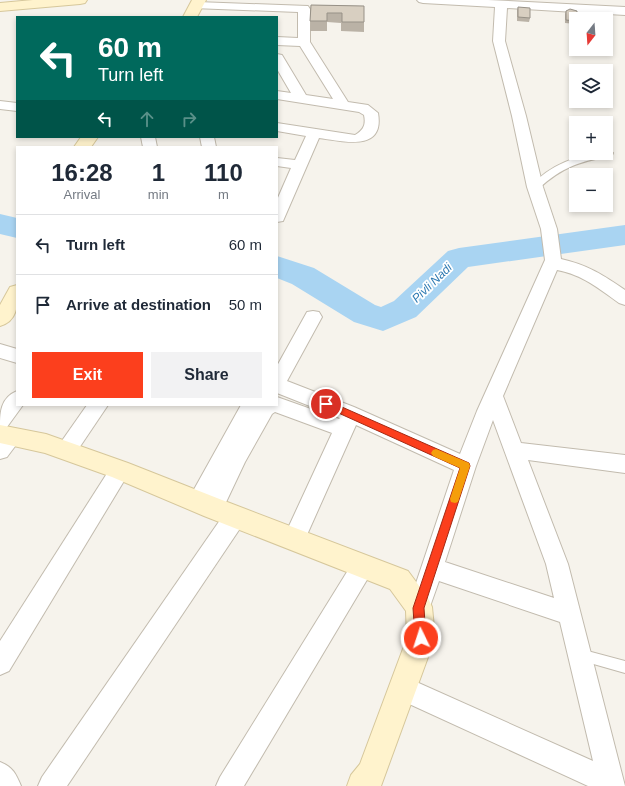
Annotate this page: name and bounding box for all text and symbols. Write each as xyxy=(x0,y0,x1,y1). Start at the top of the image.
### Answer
north arrow xyxy=(569,12,613,56)
map controls xyxy=(569,12,613,212)
icon: left xyxy=(32,32,84,84)
text: 60 m xyxy=(98,32,162,63)
button: layers xyxy=(569,64,613,108)
text: Turn left xyxy=(98,65,163,85)
icon: left xyxy=(94,108,116,130)
icon: ahead xyxy=(136,108,158,130)
icon: right xyxy=(178,108,200,130)
button: + xyxy=(569,116,613,160)
text: 16:28 xyxy=(51,159,113,186)
text: 1 xyxy=(152,159,165,186)
text: 110 xyxy=(204,159,243,186)
button: − xyxy=(569,168,613,212)
text: Arrival xyxy=(64,187,100,202)
text: min xyxy=(148,187,169,202)
text: m xyxy=(218,187,229,202)
icon: left xyxy=(32,234,54,256)
text: Turn left xyxy=(66,236,125,253)
text: 60 m xyxy=(229,236,262,253)
water label: Pivli Nadi xyxy=(409,260,455,305)
icon: arrive xyxy=(32,294,54,316)
text: Arrive at destination xyxy=(66,296,211,313)
text: 50 m xyxy=(229,296,262,313)
button: Exit xyxy=(32,352,143,398)
button: Share xyxy=(151,352,262,398)
pin xyxy=(309,387,343,421)
icon: arrive xyxy=(315,393,337,415)
position arrow xyxy=(400,617,442,659)

